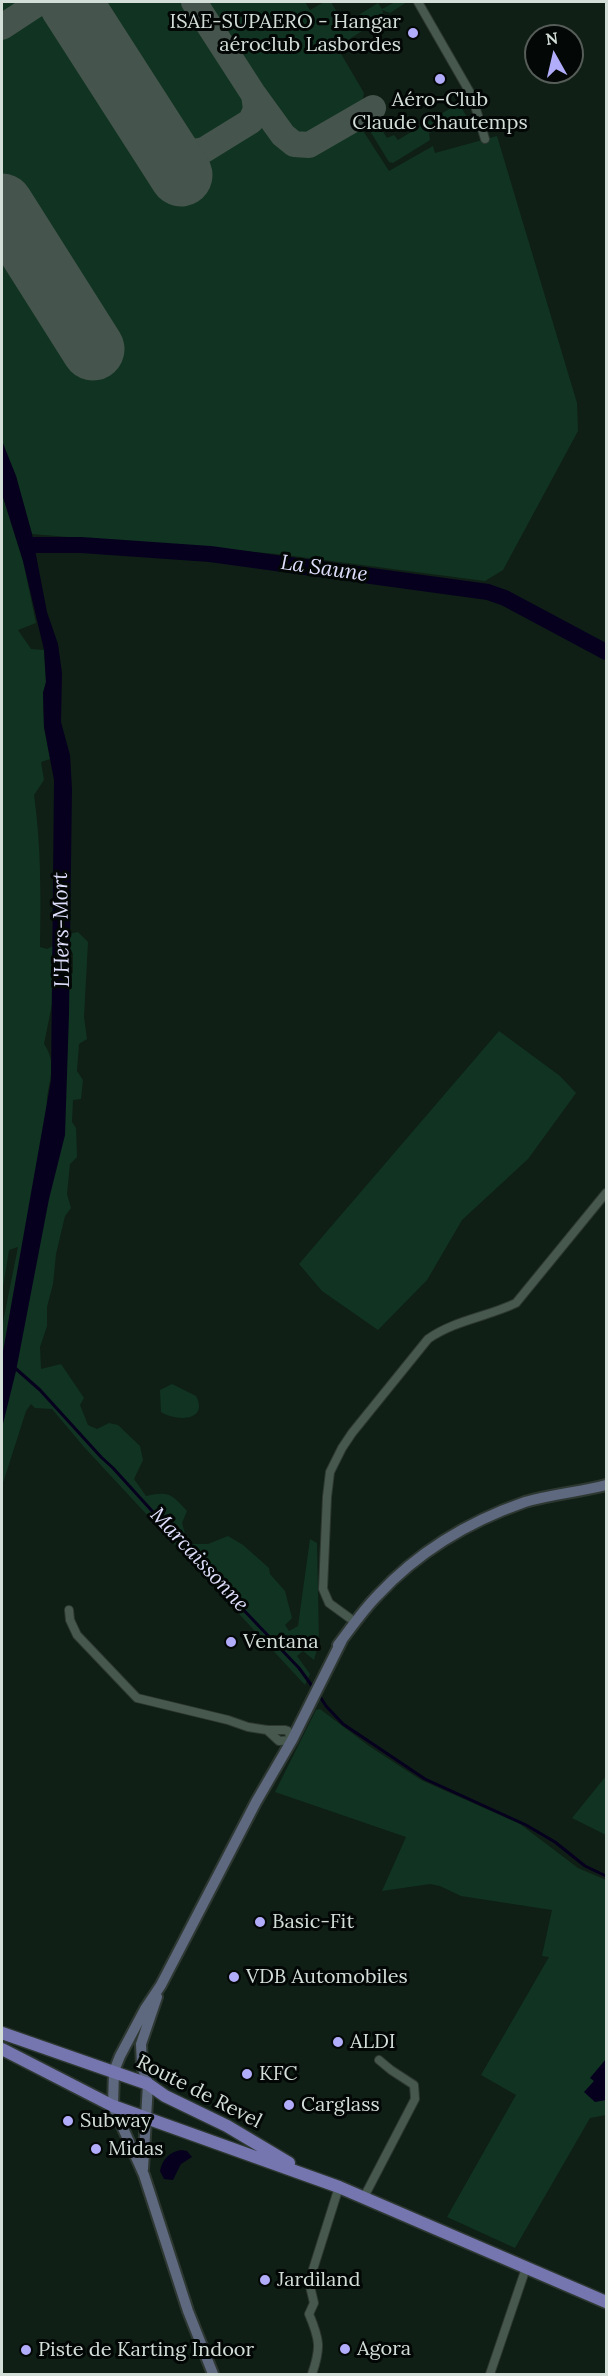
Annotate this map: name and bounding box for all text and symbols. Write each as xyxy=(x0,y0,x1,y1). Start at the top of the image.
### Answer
place label: ISAE-SUPAERO - Hangar aéroclub Lasbordes xyxy=(169,10,401,57)
north arrow xyxy=(524,24,584,84)
marker: ISAE-SUPAERO - Hangar aéroclub Lasbordes xyxy=(406,26,420,40)
text: N xyxy=(544,27,559,49)
marker: Aéro-Club Claude Chautemps xyxy=(433,72,447,86)
place label: Aéro-Club Claude Chautemps xyxy=(352,88,528,135)
water label: La Saune xyxy=(279,550,369,588)
water label: L'Hers-Mort xyxy=(48,872,76,988)
water label: Marcaissonne xyxy=(144,1503,254,1617)
place label: Ventana xyxy=(243,1630,319,1654)
marker: Ventana xyxy=(224,1635,238,1649)
place label: Basic-Fit xyxy=(272,1910,354,1934)
marker: Basic-Fit xyxy=(253,1915,267,1929)
place label: VDB Automobiles xyxy=(246,1965,408,1989)
marker: VDB Automobiles xyxy=(227,1970,241,1984)
place label: ALDI xyxy=(350,2030,395,2054)
marker: ALDI xyxy=(331,2035,345,2049)
street label: Route de Revel xyxy=(132,2050,266,2134)
place label: KFC xyxy=(259,2062,297,2086)
marker: KFC xyxy=(240,2067,254,2081)
place label: Carglass xyxy=(301,2093,380,2117)
marker: Carglass xyxy=(282,2098,296,2112)
place label: Subway xyxy=(80,2109,151,2133)
marker: Subway xyxy=(61,2114,75,2128)
place label: Midas xyxy=(108,2137,164,2161)
marker: Midas xyxy=(89,2142,103,2156)
place label: Jardiland xyxy=(277,2268,360,2292)
marker: Jardiland xyxy=(258,2273,272,2287)
place label: Agora xyxy=(357,2337,411,2361)
place label: Piste de Karting Indoor xyxy=(38,2338,254,2362)
marker: Agora xyxy=(338,2342,352,2356)
marker: Piste de Karting Indoor xyxy=(19,2343,33,2357)

